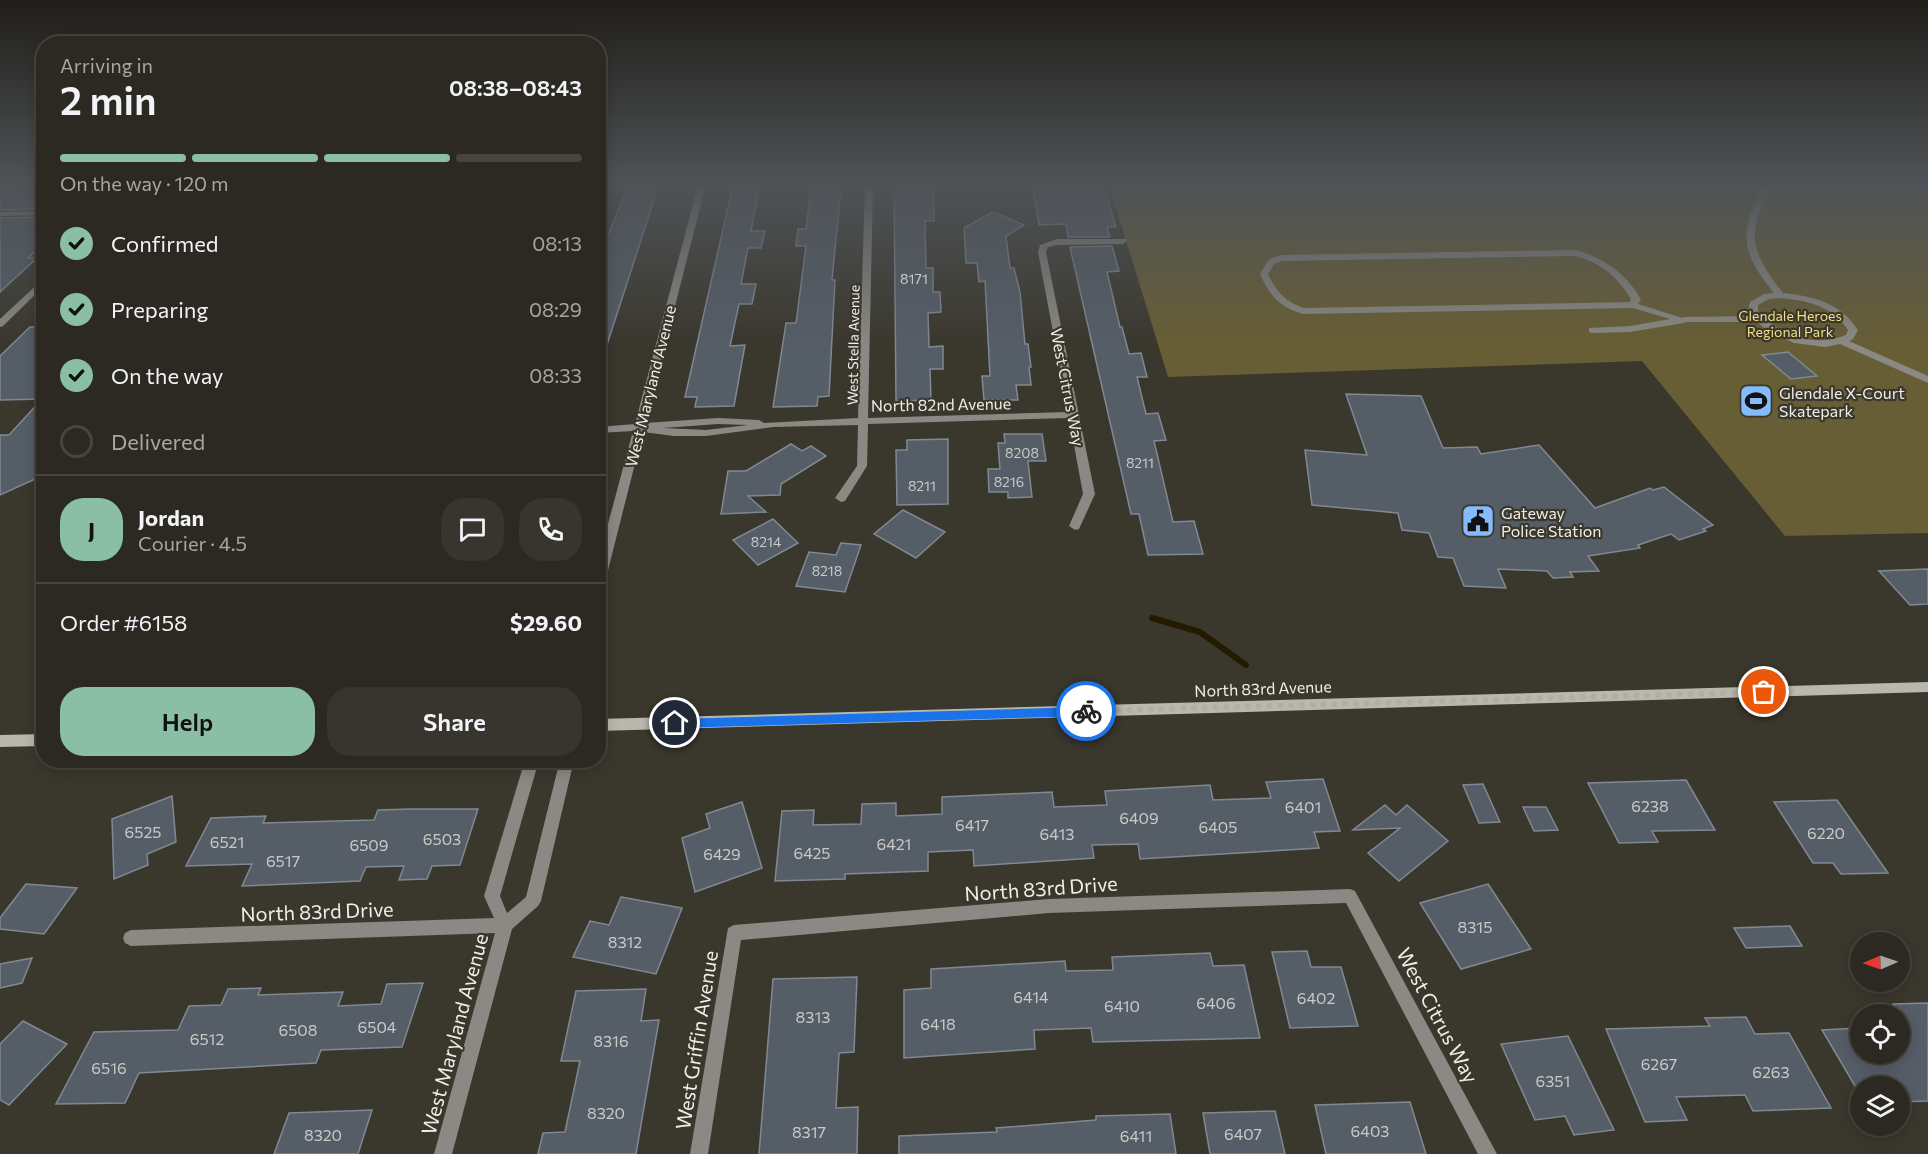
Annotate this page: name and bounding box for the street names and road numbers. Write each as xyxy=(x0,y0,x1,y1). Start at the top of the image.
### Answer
street label: West Stella Avenue xyxy=(843,285,863,405)
street label: West Maryland Avenue xyxy=(621,303,679,469)
street label: West Citrus Way xyxy=(1047,326,1089,448)
street label: North 82nd Avenue xyxy=(871,393,1011,415)
street label: North 83rd Avenue xyxy=(1194,676,1332,700)
street label: North 83rd Drive xyxy=(964,871,1118,905)
street label: North 83rd Drive xyxy=(240,896,394,926)
street label: West Maryland Avenue xyxy=(416,931,492,1137)
street label: West Citrus Way xyxy=(1392,943,1484,1087)
street label: West Griffin Avenue xyxy=(670,949,722,1131)

